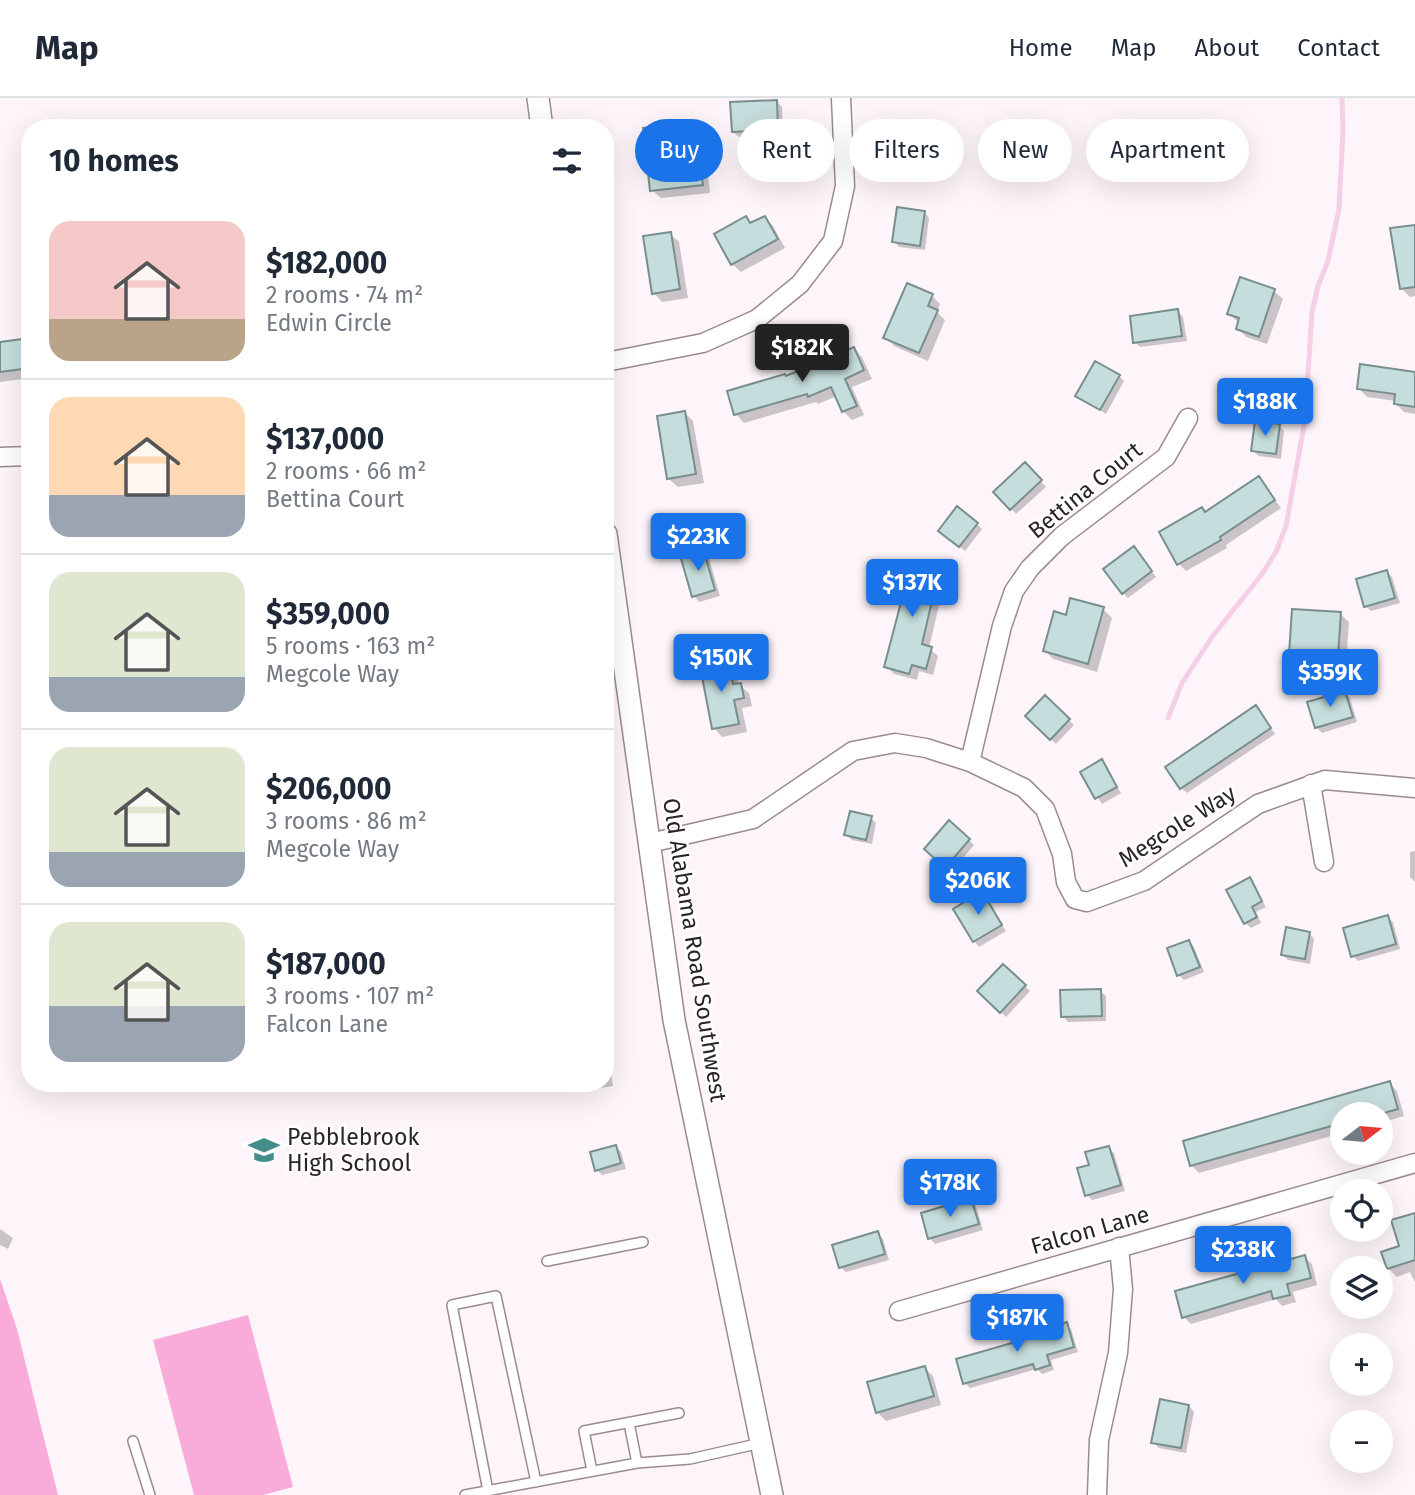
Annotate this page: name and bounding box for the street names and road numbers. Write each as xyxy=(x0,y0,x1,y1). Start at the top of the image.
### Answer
street label: Bettina Court xyxy=(1023,435,1148,544)
street label: Megcole Way xyxy=(1113,779,1241,873)
street label: Old Alabama Road Southwest xyxy=(657,796,733,1105)
street label: Falcon Lane xyxy=(1027,1200,1153,1260)

